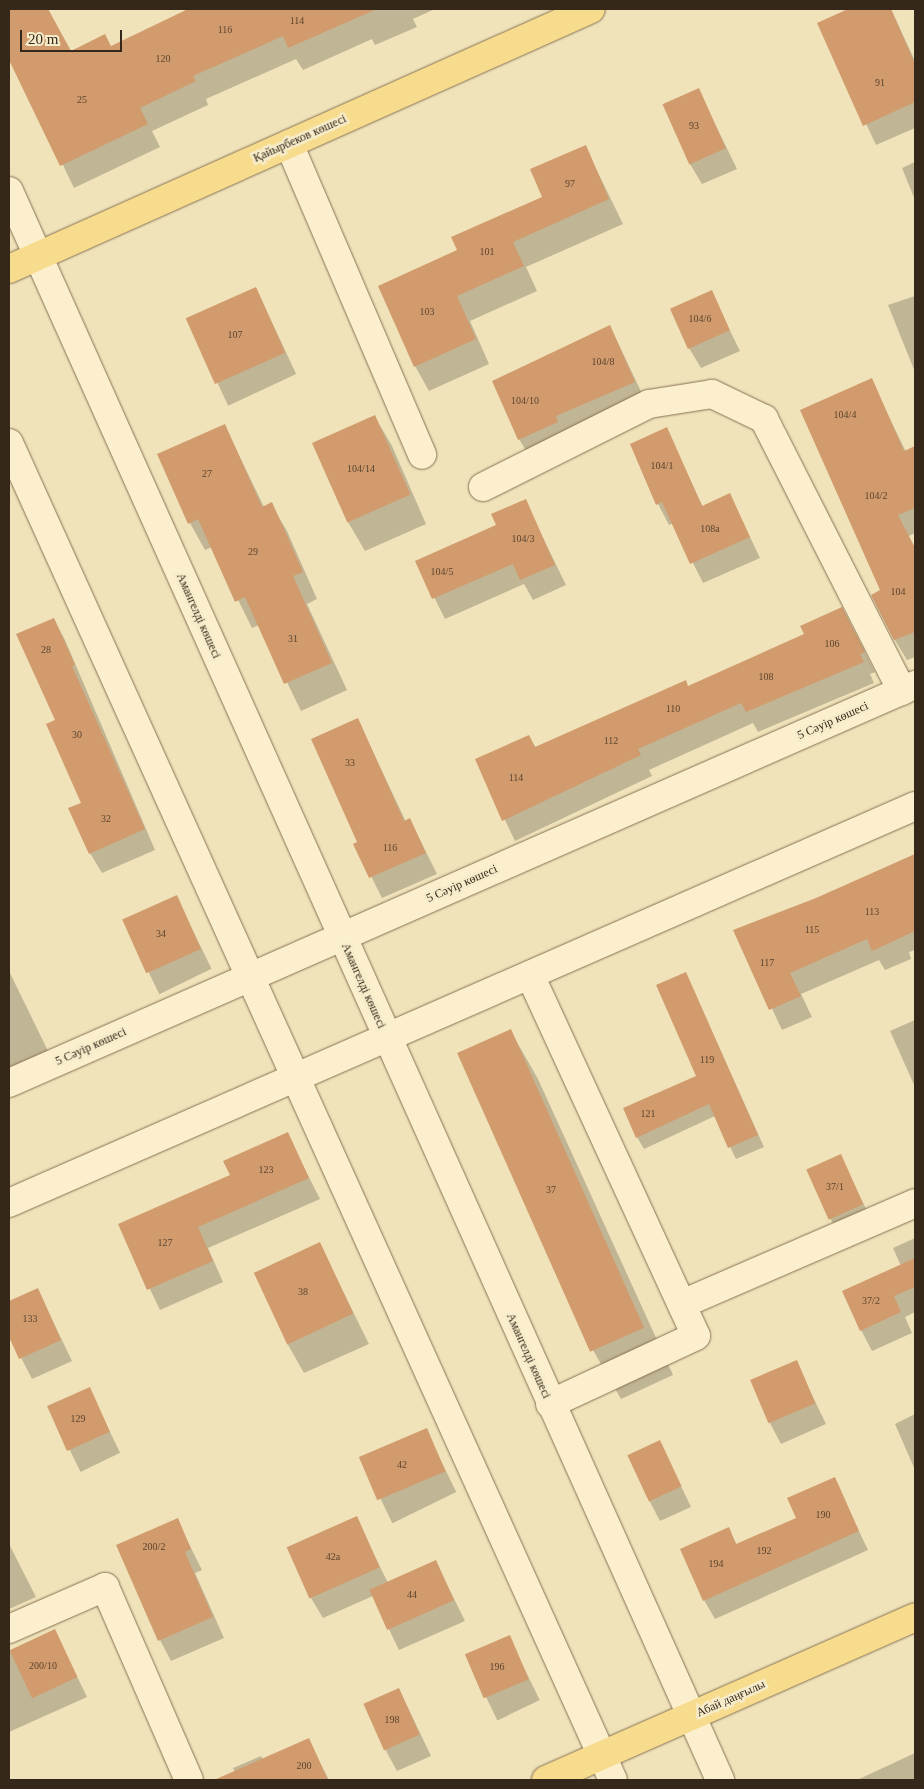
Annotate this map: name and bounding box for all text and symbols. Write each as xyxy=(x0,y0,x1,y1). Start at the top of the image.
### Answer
house number: 114 xyxy=(290,15,304,27)
scale bar xyxy=(22,20,125,52)
house number: 116 xyxy=(218,24,232,36)
text: 20 m xyxy=(28,31,58,47)
house number: 120 xyxy=(156,53,170,65)
house number: 91 xyxy=(875,77,885,89)
house number: 25 xyxy=(77,94,87,106)
street label: Қайырбеков көшесі xyxy=(251,112,349,166)
house number: 93 xyxy=(689,120,699,132)
house number: 97 xyxy=(565,178,575,190)
house number: 101 xyxy=(480,246,494,258)
house number: 103 xyxy=(420,306,434,318)
house number: 104/6 xyxy=(689,313,711,325)
house number: 107 xyxy=(228,329,242,341)
house number: 104/8 xyxy=(592,356,614,368)
house number: 104/10 xyxy=(511,395,539,407)
house number: 104/4 xyxy=(834,409,856,421)
house number: 104/1 xyxy=(651,460,673,472)
house number: 104/14 xyxy=(347,463,375,475)
house number: 27 xyxy=(202,468,212,480)
house number: 104/2 xyxy=(865,490,887,502)
house number: 108а xyxy=(700,523,720,535)
house number: 104/3 xyxy=(512,533,534,545)
house number: 29 xyxy=(248,546,258,558)
house number: 104/5 xyxy=(431,566,453,578)
street label: Амангелді көшесі xyxy=(173,571,223,661)
house number: 104 xyxy=(890,586,906,598)
house number: 31 xyxy=(288,633,298,645)
house number: 106 xyxy=(824,638,840,650)
house number: 28 xyxy=(41,644,51,656)
house number: 108 xyxy=(758,671,774,683)
street label: 5 Сәуір көшесі xyxy=(795,699,871,743)
house number: 110 xyxy=(666,703,680,715)
house number: 30 xyxy=(72,729,82,741)
house number: 112 xyxy=(604,735,618,747)
house number: 33 xyxy=(345,757,355,769)
house number: 114 xyxy=(509,772,523,784)
house number: 32 xyxy=(101,813,111,825)
house number: 116 xyxy=(383,842,397,854)
street label: 5 Сәуір көшесі xyxy=(424,862,500,906)
house number: 113 xyxy=(865,906,879,918)
house number: 115 xyxy=(805,924,819,936)
house number: 34 xyxy=(156,928,166,940)
street label: Амангелді көшесі xyxy=(338,941,388,1031)
house number: 117 xyxy=(760,957,774,969)
street label: 5 Сәуір көшесі xyxy=(53,1025,129,1069)
house number: 119 xyxy=(700,1054,714,1066)
house number: 121 xyxy=(640,1108,656,1120)
house number: 123 xyxy=(258,1164,274,1176)
house number: 37/1 xyxy=(826,1181,844,1193)
house number: 37 xyxy=(546,1184,556,1196)
house number: 127 xyxy=(158,1237,172,1249)
house number: 38 xyxy=(298,1286,308,1298)
house number: 37/2 xyxy=(862,1295,880,1307)
street label: Амангелді көшесі xyxy=(503,1311,553,1401)
house number: 133 xyxy=(22,1313,38,1325)
house number: 129 xyxy=(70,1413,86,1425)
house number: 42 xyxy=(397,1459,407,1471)
house number: 190 xyxy=(816,1509,830,1521)
house number: 200/2 xyxy=(143,1541,165,1553)
house number: 192 xyxy=(756,1545,772,1557)
house number: 42а xyxy=(326,1551,340,1563)
house number: 194 xyxy=(708,1558,724,1570)
house number: 44 xyxy=(407,1589,417,1601)
house number: 200/10 xyxy=(29,1660,57,1672)
house number: 196 xyxy=(490,1661,504,1673)
street label: Абай даңғылы xyxy=(694,1677,768,1721)
house number: 198 xyxy=(384,1714,400,1726)
house number: 200 xyxy=(296,1760,312,1772)

